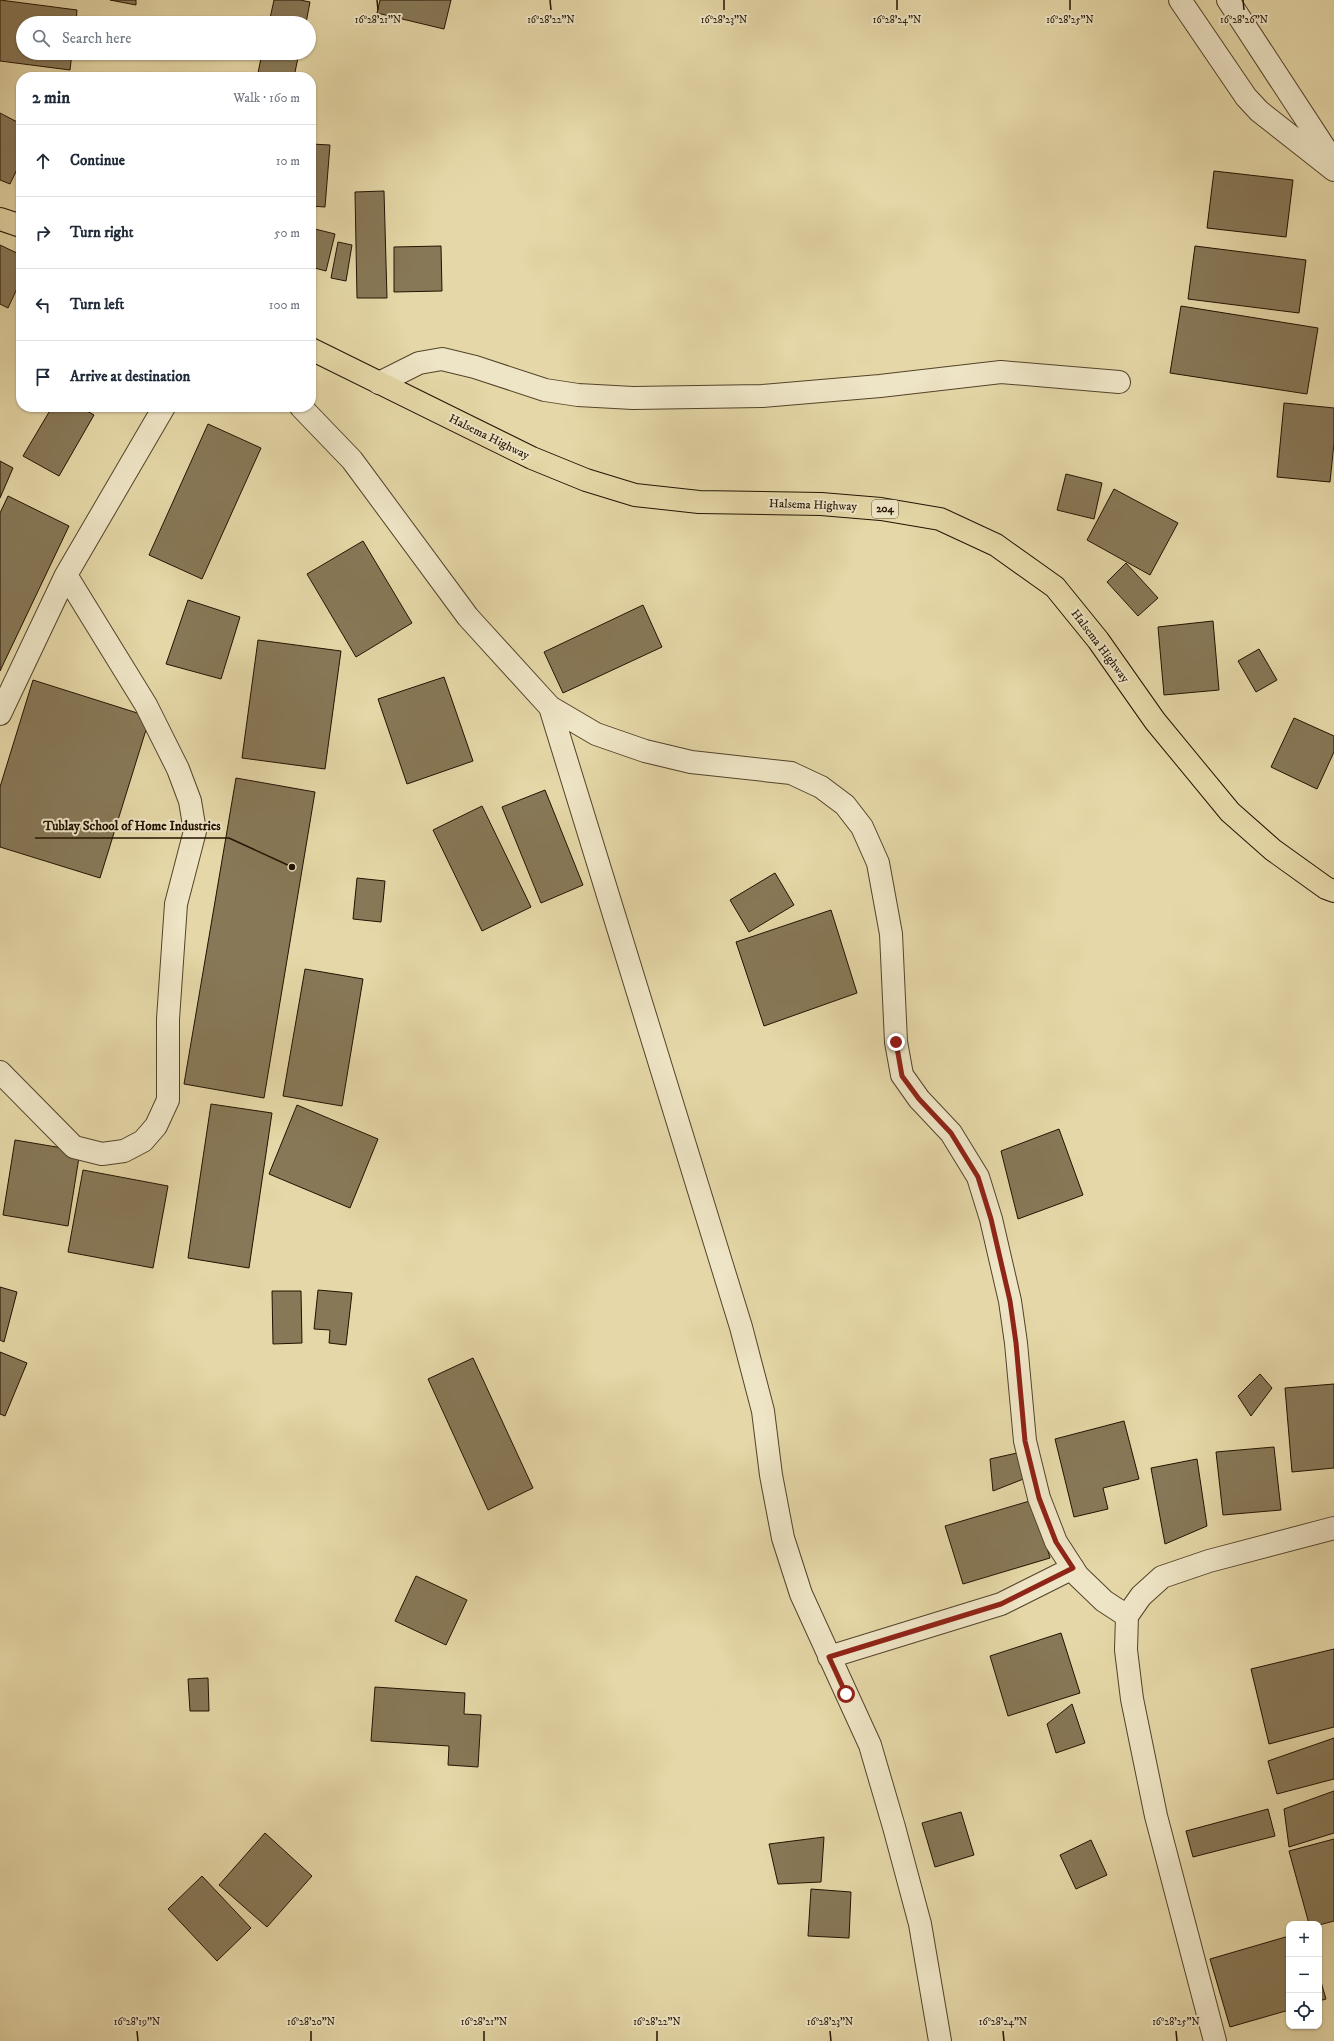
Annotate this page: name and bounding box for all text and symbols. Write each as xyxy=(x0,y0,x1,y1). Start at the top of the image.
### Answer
text: 16°28'21"N xyxy=(355,14,401,26)
text: 16°28'22"N xyxy=(527,14,575,26)
text: 16°28'23"N xyxy=(701,14,747,26)
text: 16°28'24"N xyxy=(873,14,921,26)
text: 16°28'25"N xyxy=(1046,14,1094,26)
text: 16°28'26"N xyxy=(1220,14,1268,26)
search box xyxy=(16,16,316,60)
icon: search xyxy=(30,27,52,49)
text: Search here xyxy=(62,29,131,48)
text: 2 min xyxy=(32,87,70,109)
text: Walk · 160 m xyxy=(233,90,300,106)
icon: ahead xyxy=(32,150,54,172)
text: Continue xyxy=(70,151,125,170)
text: 10 m xyxy=(276,153,300,169)
icon: right xyxy=(32,222,54,244)
text: Turn right xyxy=(70,223,133,242)
text: 50 m xyxy=(274,225,300,241)
icon: left xyxy=(32,294,54,316)
text: Turn left xyxy=(70,295,124,314)
text: 100 m xyxy=(269,297,300,313)
icon: arrive xyxy=(32,366,54,388)
text: Arrive at destination xyxy=(70,367,190,386)
street label: Halsema Highway xyxy=(446,411,532,463)
street label: Halsema Highway xyxy=(769,496,858,514)
road number: 204 xyxy=(872,500,898,518)
street label: Halsema Highway xyxy=(1068,606,1133,686)
callout: Tublay School of Home Industries xyxy=(35,813,229,838)
text: Tublay School of Home Industries xyxy=(42,818,221,835)
route end xyxy=(887,1033,905,1051)
route start xyxy=(837,1685,855,1703)
map controls xyxy=(1286,1921,1322,2029)
button: + xyxy=(1286,1921,1322,1957)
button: − xyxy=(1286,1957,1322,1993)
button: locate xyxy=(1286,1993,1322,2029)
text: 16°28'19"N xyxy=(114,2016,160,2028)
text: 16°28'20"N xyxy=(287,2016,335,2028)
text: 16°28'21"N xyxy=(461,2016,507,2028)
text: 16°28'22"N xyxy=(633,2016,681,2028)
text: 16°28'23"N xyxy=(807,2016,853,2028)
text: 16°28'24"N xyxy=(979,2016,1027,2028)
text: 16°28'25"N xyxy=(1152,2016,1200,2028)

